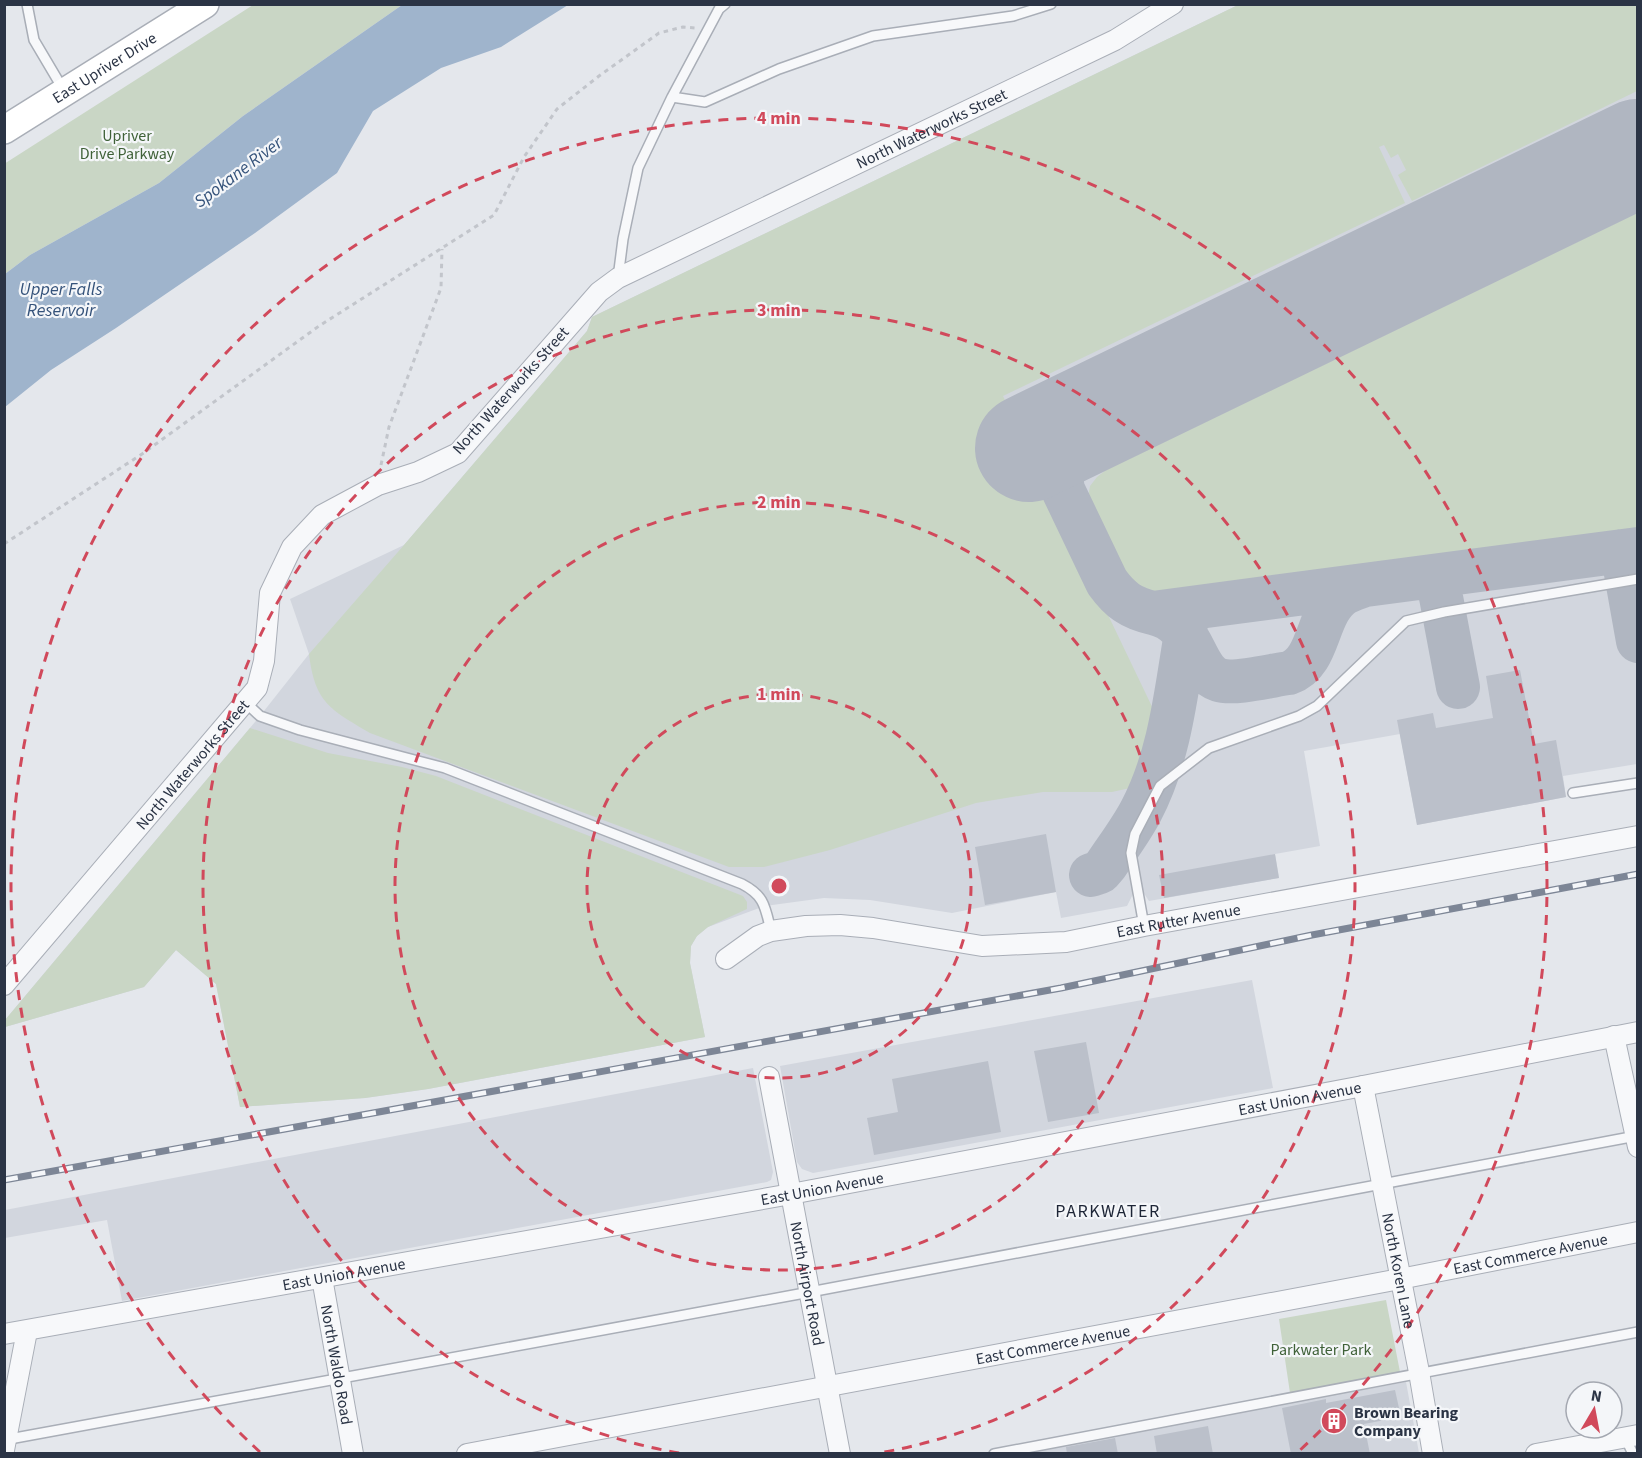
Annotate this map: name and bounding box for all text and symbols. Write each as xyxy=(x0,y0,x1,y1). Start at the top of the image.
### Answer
street label: East Upriver Drive xyxy=(48,27,161,109)
street label: North Waterworks Street xyxy=(853,83,1011,174)
text: 4 min xyxy=(757,106,801,131)
park label: Upriver Drive Parkway xyxy=(80,125,175,165)
water label: Spokane River xyxy=(189,130,288,214)
water label: Upper Falls Reservoir xyxy=(20,277,102,323)
text: 3 min xyxy=(757,298,801,323)
street label: North Waterworks Street xyxy=(447,322,574,459)
text: 2 min xyxy=(757,490,801,515)
text: 1 min xyxy=(757,682,801,707)
street label: North Waterworks Street xyxy=(131,695,255,835)
centre of rings xyxy=(769,876,789,896)
street label: East Rutter Avenue xyxy=(1115,899,1242,943)
street label: East Union Avenue xyxy=(1237,1077,1363,1121)
street label: East Union Avenue xyxy=(759,1167,886,1211)
district label: PARKWATER xyxy=(1055,1199,1161,1224)
street label: North Koren Lane xyxy=(1376,1211,1420,1331)
street label: North Airport Road xyxy=(784,1219,829,1348)
street label: East Commerce Avenue xyxy=(1451,1228,1609,1280)
street label: East Union Avenue xyxy=(281,1253,407,1296)
street label: North Waldo Road xyxy=(315,1303,358,1427)
street label: East Commerce Avenue xyxy=(974,1320,1132,1370)
park label: Parkwater Park xyxy=(1271,1339,1372,1361)
north arrow xyxy=(1564,1380,1624,1440)
text: N xyxy=(1589,1384,1604,1408)
place label: Brown Bearing Company xyxy=(1354,1402,1459,1442)
building icon: Brown Bearing Company xyxy=(1319,1406,1349,1436)

